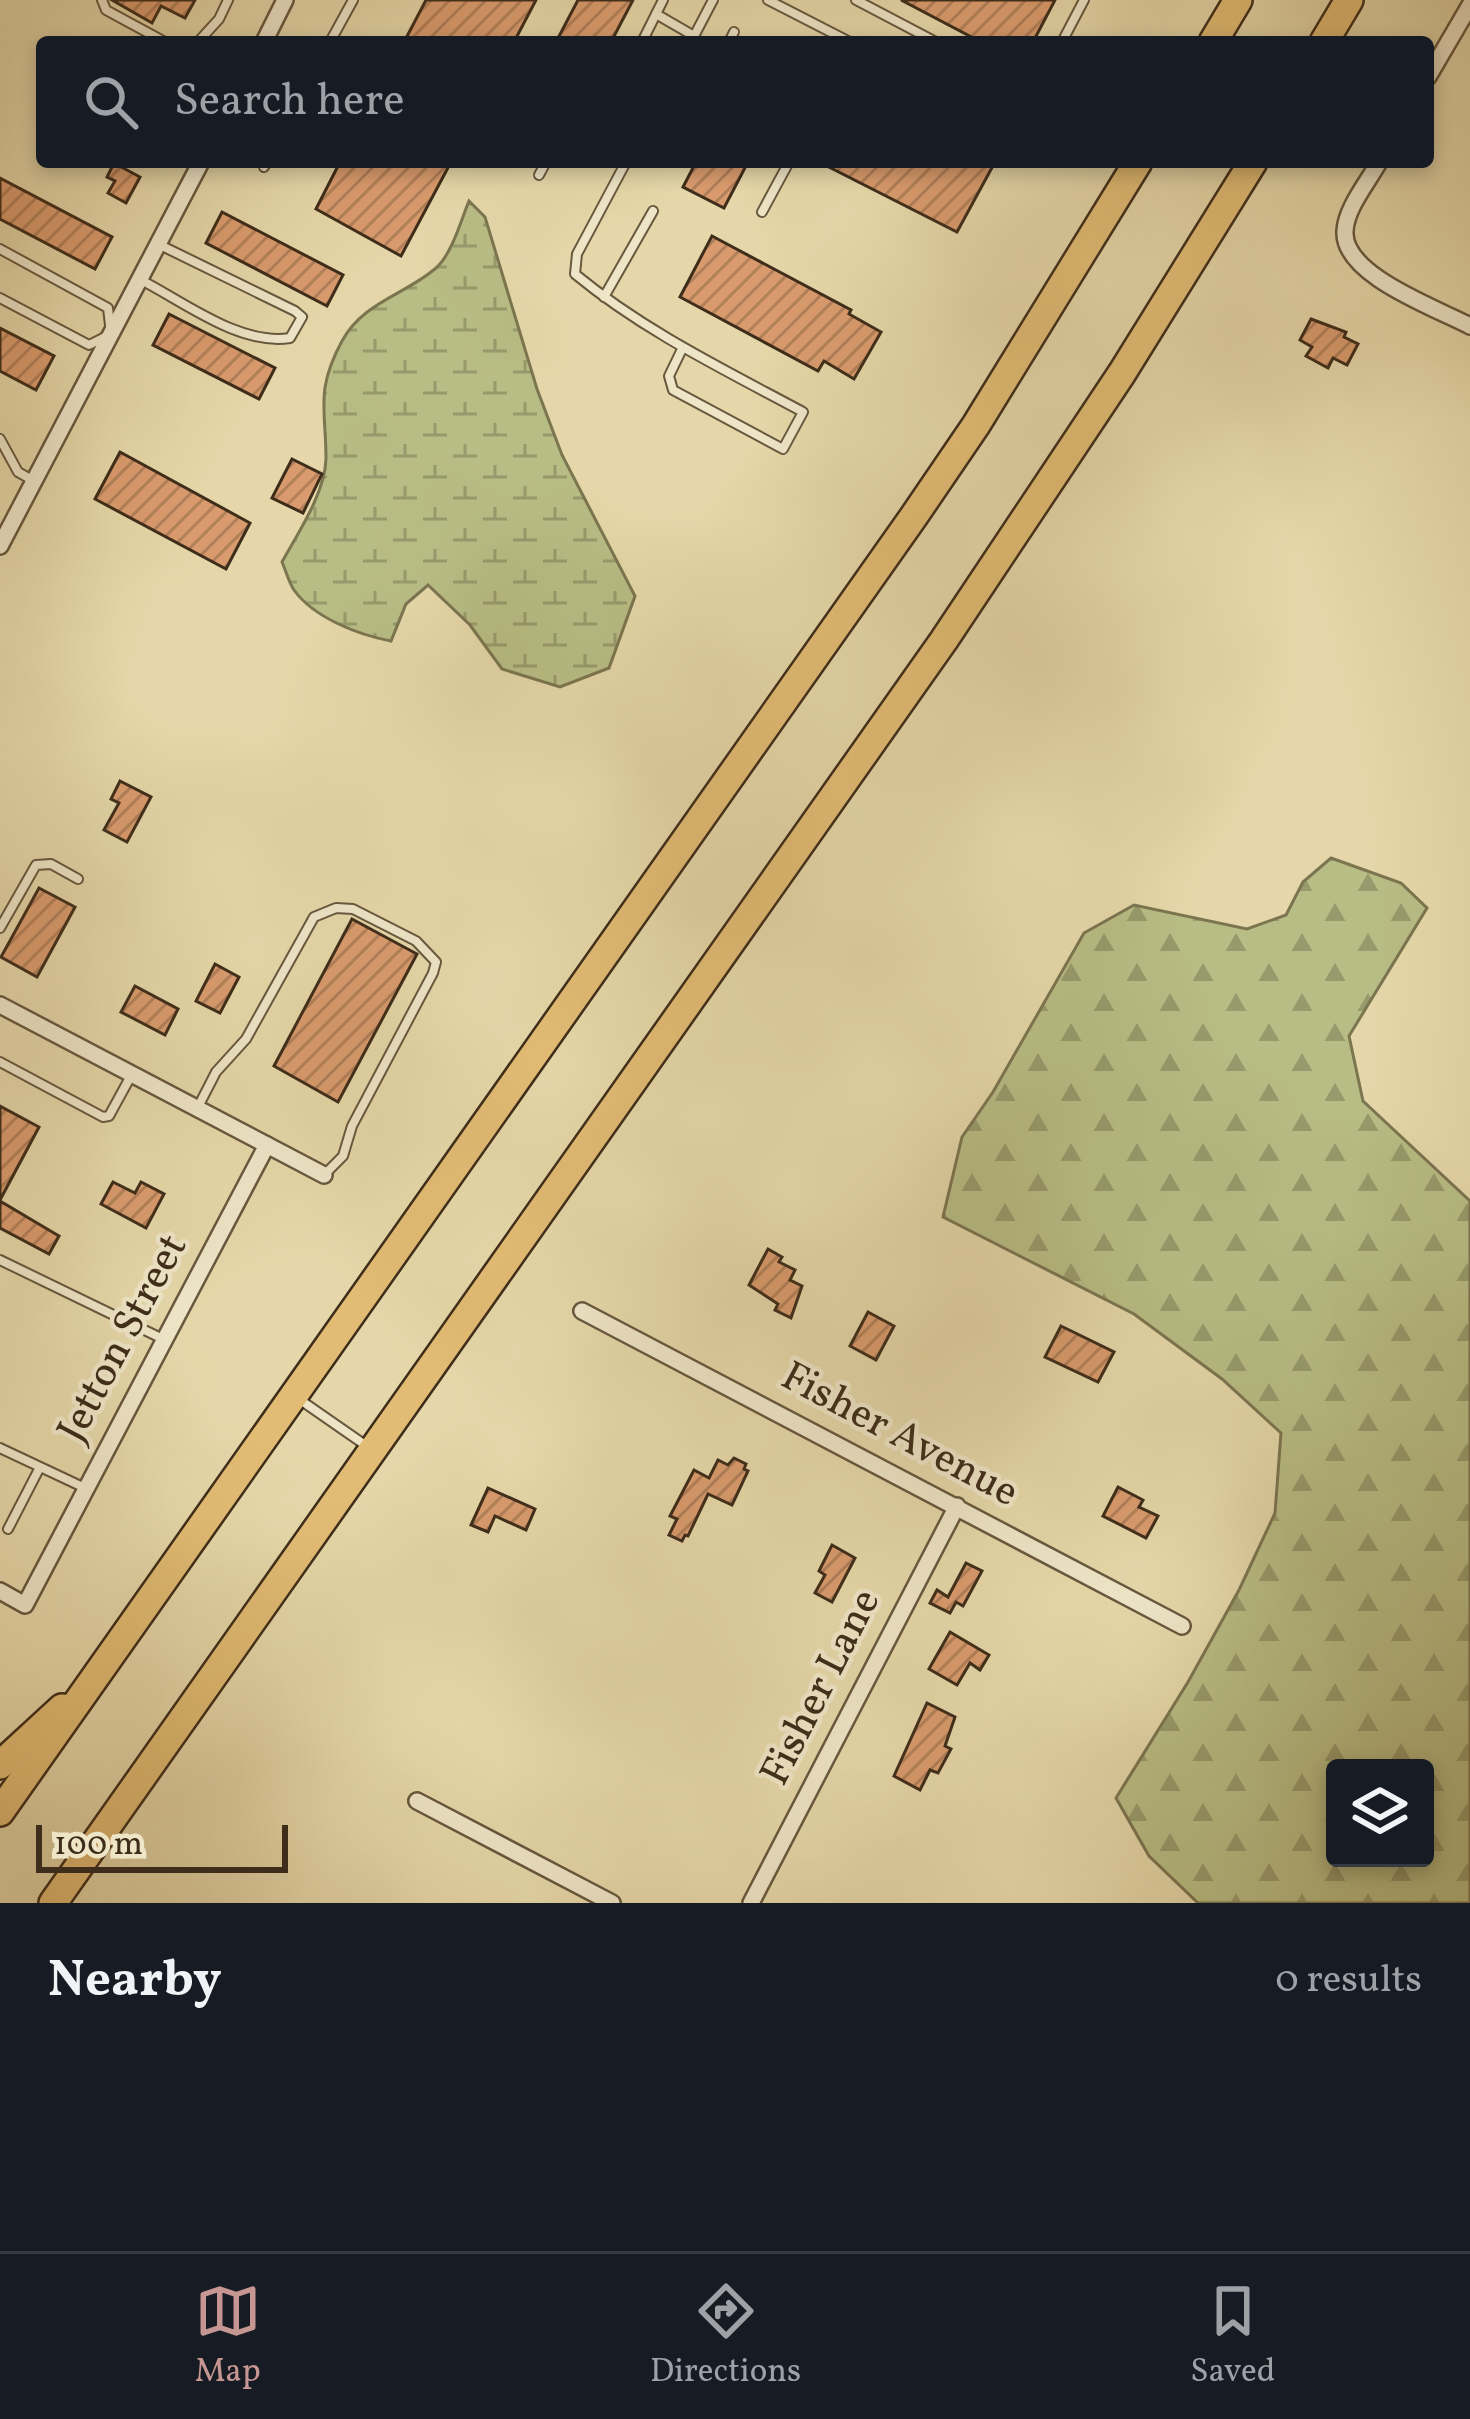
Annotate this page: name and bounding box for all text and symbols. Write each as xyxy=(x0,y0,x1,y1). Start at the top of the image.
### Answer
search box xyxy=(36,36,1434,168)
icon: search xyxy=(78,69,144,135)
text: Search here xyxy=(174,71,405,134)
street label: Jetton Street xyxy=(44,1224,204,1454)
street label: Fisher Avenue xyxy=(770,1349,1028,1523)
street label: Fisher Lane xyxy=(747,1580,897,1796)
map controls xyxy=(1326,1759,1434,1867)
button: layers xyxy=(1326,1759,1434,1867)
scale bar xyxy=(36,1819,288,1872)
text: 100 m xyxy=(54,1823,143,1869)
text: Nearby xyxy=(48,1946,222,2017)
text: 0 results xyxy=(1275,1954,1422,2008)
tab: Map xyxy=(195,2278,261,2396)
tab: Directions xyxy=(650,2278,801,2396)
tab: Saved xyxy=(1190,2278,1275,2396)

